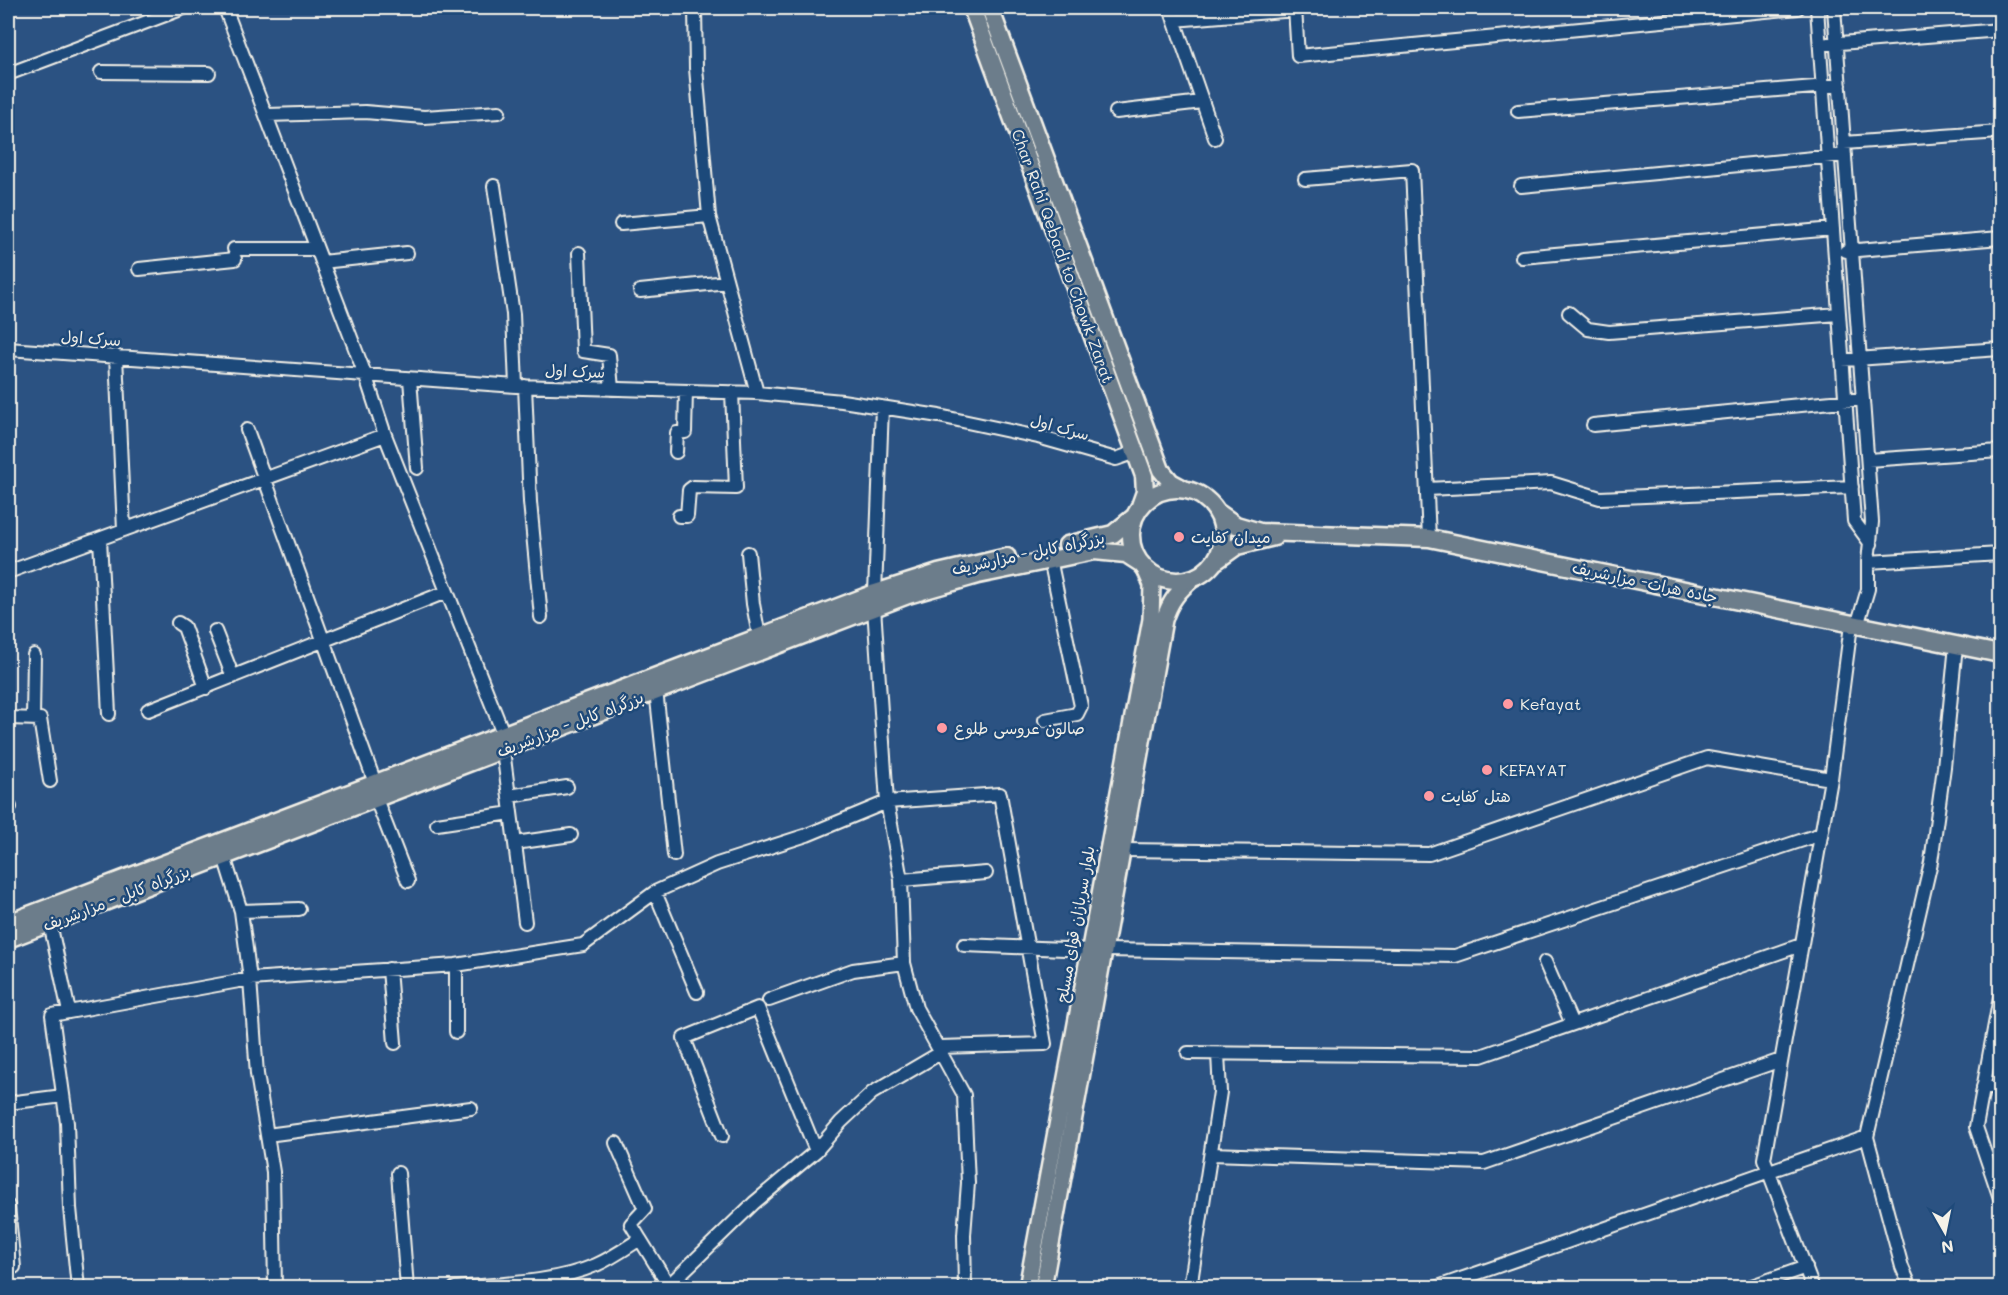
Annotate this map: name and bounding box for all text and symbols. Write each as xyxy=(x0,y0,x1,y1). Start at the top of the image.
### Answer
street label: Char Rahi Qebadi to Chowk Zarat xyxy=(1008,126,1119,386)
street label: سرک اول xyxy=(60,325,122,350)
street label: سرک اول xyxy=(545,359,605,382)
street label: سرک اول xyxy=(1028,409,1092,444)
street label: بزرگراه کابل - مزارشریف xyxy=(950,526,1106,579)
place label: میدان کفایت xyxy=(1191,526,1271,547)
marker: میدان کفایت xyxy=(1172,530,1186,544)
street label: جاده هرات- مزارشریف xyxy=(1570,556,1720,607)
street label: بزرگراه کابل - مزارشریف xyxy=(493,686,646,761)
place label: Kefayat xyxy=(1520,693,1581,714)
marker: Kefayat xyxy=(1501,697,1515,711)
place label: صالون عروسی طلوع xyxy=(954,717,1085,740)
marker: صالون عروسی طلوع xyxy=(935,721,949,735)
place label: KEFAYAT xyxy=(1499,759,1567,780)
marker: KEFAYAT xyxy=(1480,763,1494,777)
place label: هتل کفایت xyxy=(1441,785,1511,806)
marker: هتل کفایت xyxy=(1422,789,1436,803)
street label: بلوار سربازان قوای مسلح xyxy=(1050,844,1100,1004)
street label: بزرگراه کابل - مزارشریف xyxy=(39,860,192,935)
north arrow xyxy=(1915,1202,1975,1262)
text: N xyxy=(1940,1236,1955,1259)

